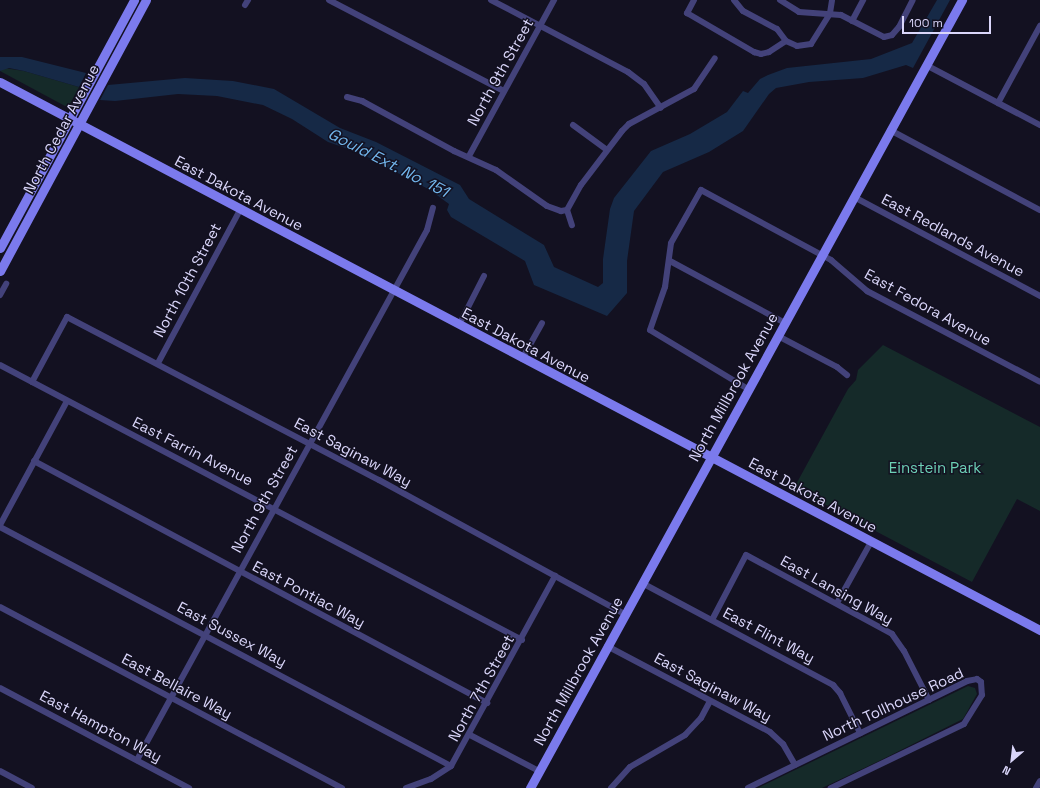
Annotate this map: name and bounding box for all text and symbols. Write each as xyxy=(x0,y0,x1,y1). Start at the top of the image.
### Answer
scale bar xyxy=(904,8,993,34)
street label: North 9th Street xyxy=(463,15,537,129)
text: 100 m xyxy=(909,15,943,31)
street label: North Cedar Avenue xyxy=(19,61,103,197)
water label: Gould Ext. No. 151 xyxy=(324,124,452,202)
street label: East Dakota Avenue xyxy=(172,151,306,235)
street label: East Redlands Avenue xyxy=(878,190,1028,280)
street label: North 10th Street xyxy=(149,220,225,340)
street label: East Fedora Avenue xyxy=(861,265,995,349)
street label: East Dakota Avenue xyxy=(459,303,593,387)
street label: North Millbrook Avenue xyxy=(685,309,781,465)
street label: East Farrin Avenue xyxy=(130,413,256,489)
street label: East Saginaw Way xyxy=(291,413,415,491)
street label: North 9th Street xyxy=(227,442,301,556)
street label: East Dakota Avenue xyxy=(746,453,880,537)
park label: Einstein Park xyxy=(889,459,981,477)
street label: East Lansing Way xyxy=(777,551,897,629)
street label: East Pontiac Way xyxy=(250,557,368,631)
street label: North Millbrook Avenue xyxy=(530,593,626,749)
street label: East Sussex Way xyxy=(174,598,290,670)
street label: East Flint Way xyxy=(720,603,818,667)
street label: North 7th Street xyxy=(444,632,518,744)
street label: East Saginaw Way xyxy=(651,648,775,726)
street label: East Bellaire Way xyxy=(119,649,235,723)
street label: North Tollhouse Road xyxy=(819,663,967,745)
street label: East Hampton Way xyxy=(37,686,165,766)
north arrow xyxy=(992,740,1032,780)
text: N xyxy=(1000,763,1013,779)

